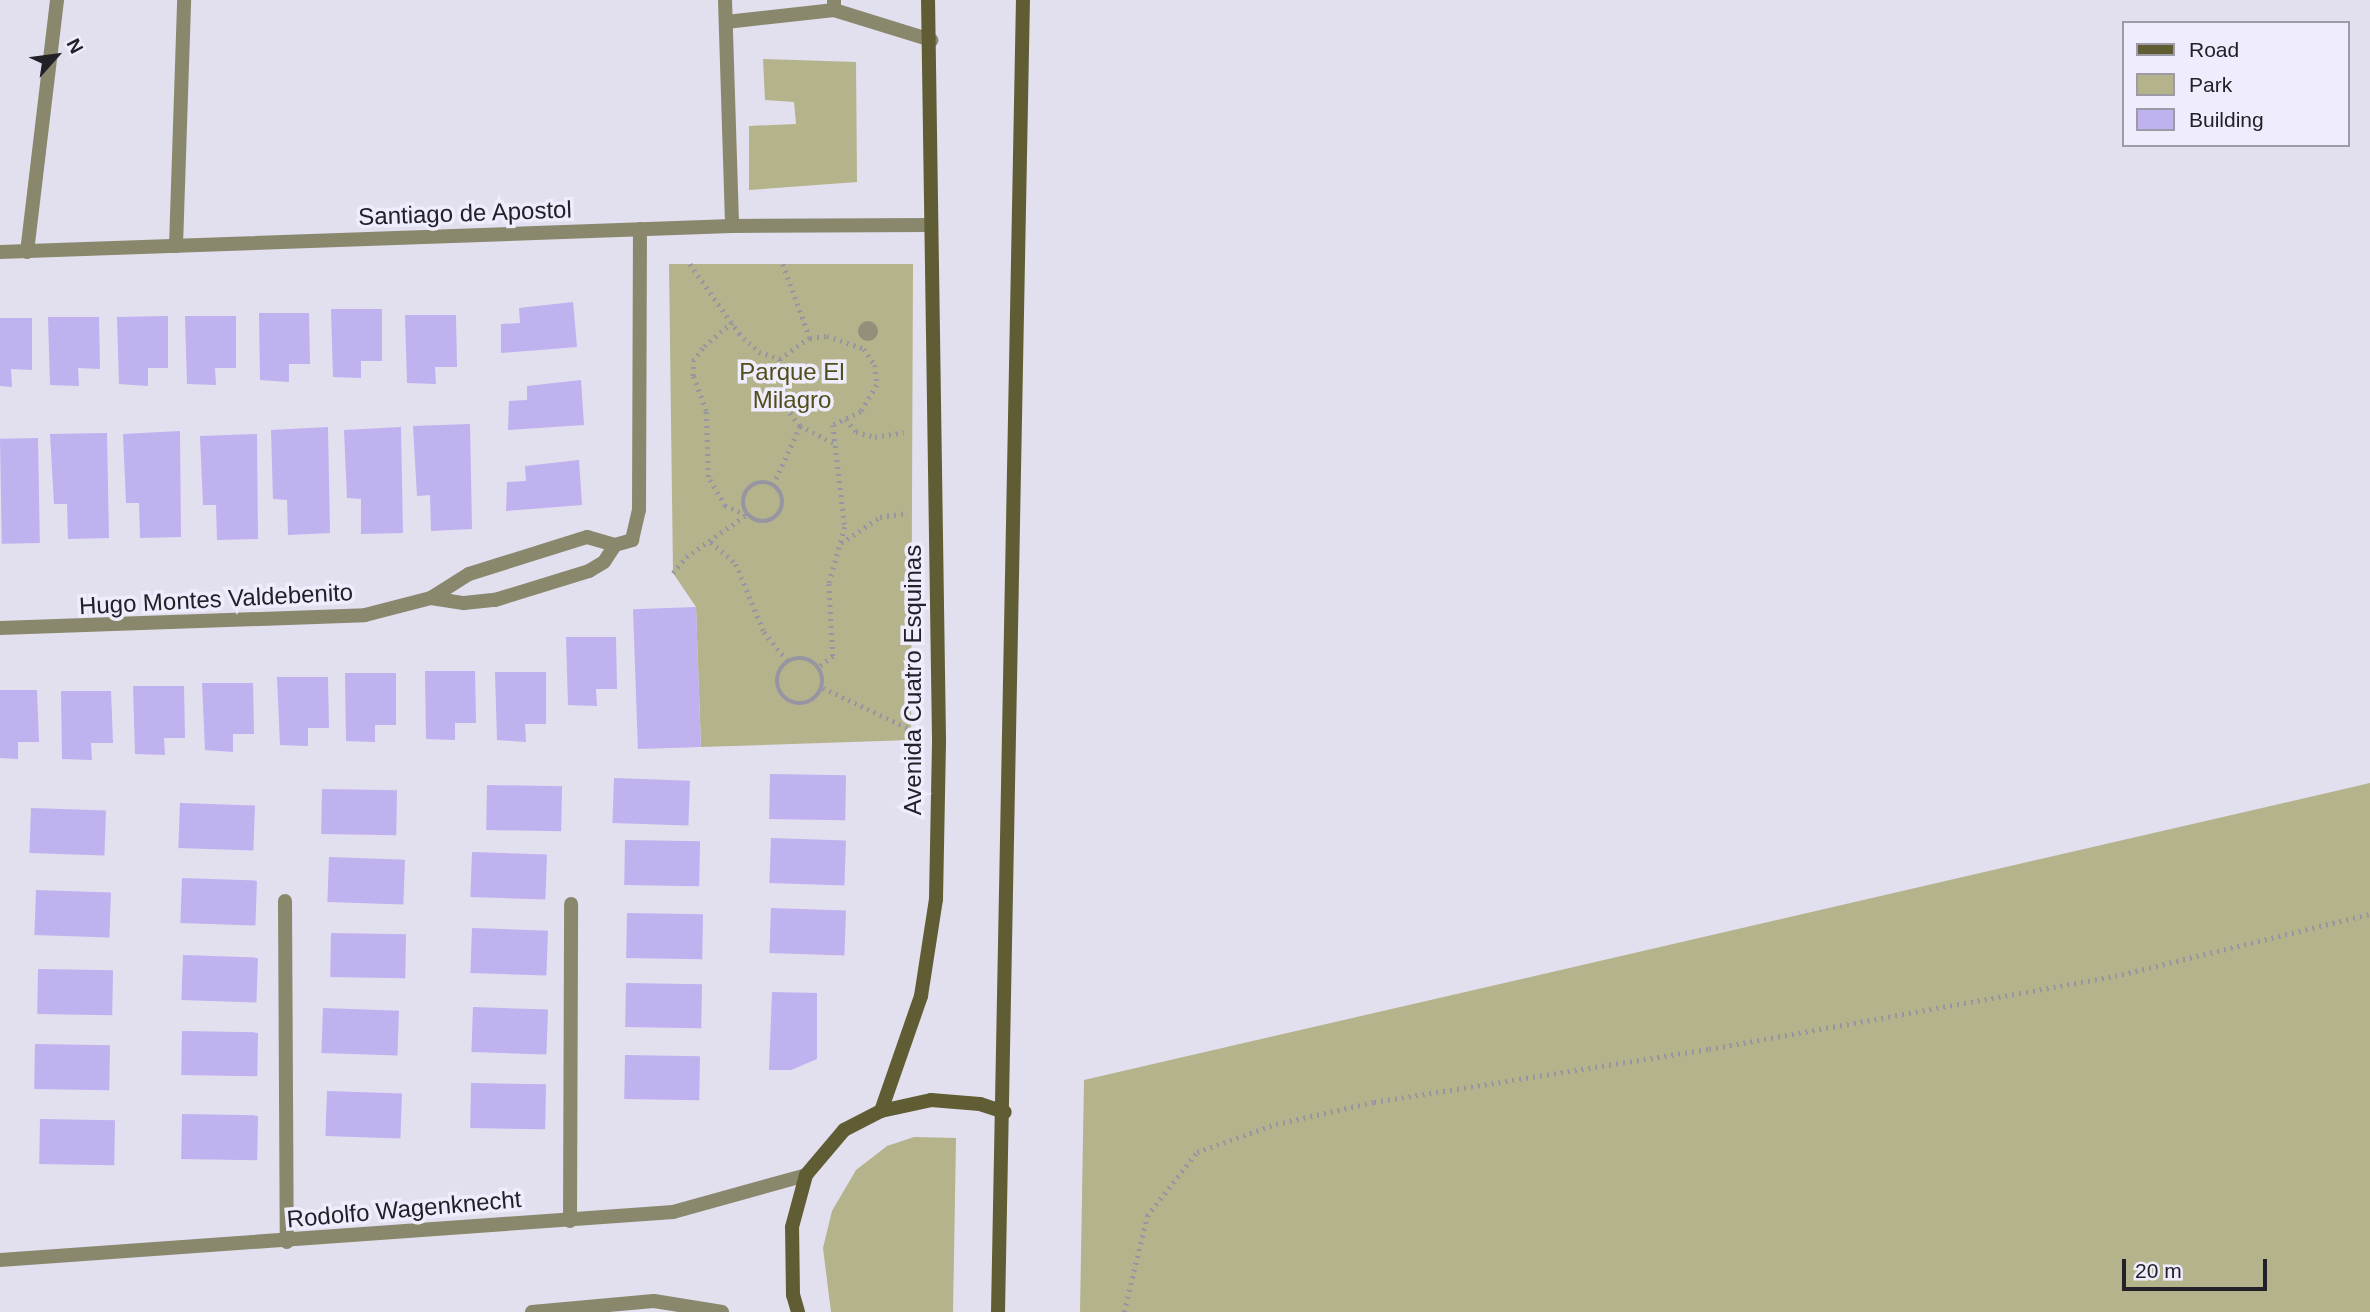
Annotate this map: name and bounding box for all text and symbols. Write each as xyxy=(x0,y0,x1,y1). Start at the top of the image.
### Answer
north arrow xyxy=(21,21,91,91)
legend xyxy=(2122,21,2349,147)
text: N xyxy=(62,35,87,57)
text: Road xyxy=(2189,38,2239,61)
text: Park xyxy=(2189,73,2232,96)
text: Building xyxy=(2189,108,2264,131)
street label: Santiago de Apostol xyxy=(357,195,573,231)
park label: Parque El Milagro xyxy=(739,358,845,414)
street label: Avenida Cuatro Esquinas xyxy=(899,545,927,815)
street label: Hugo Montes Valdebenito xyxy=(78,577,354,621)
street label: Rodolfo Wagenknecht xyxy=(286,1184,522,1234)
scale bar xyxy=(2125,1246,2270,1290)
text: 20 m xyxy=(2135,1259,2182,1282)

